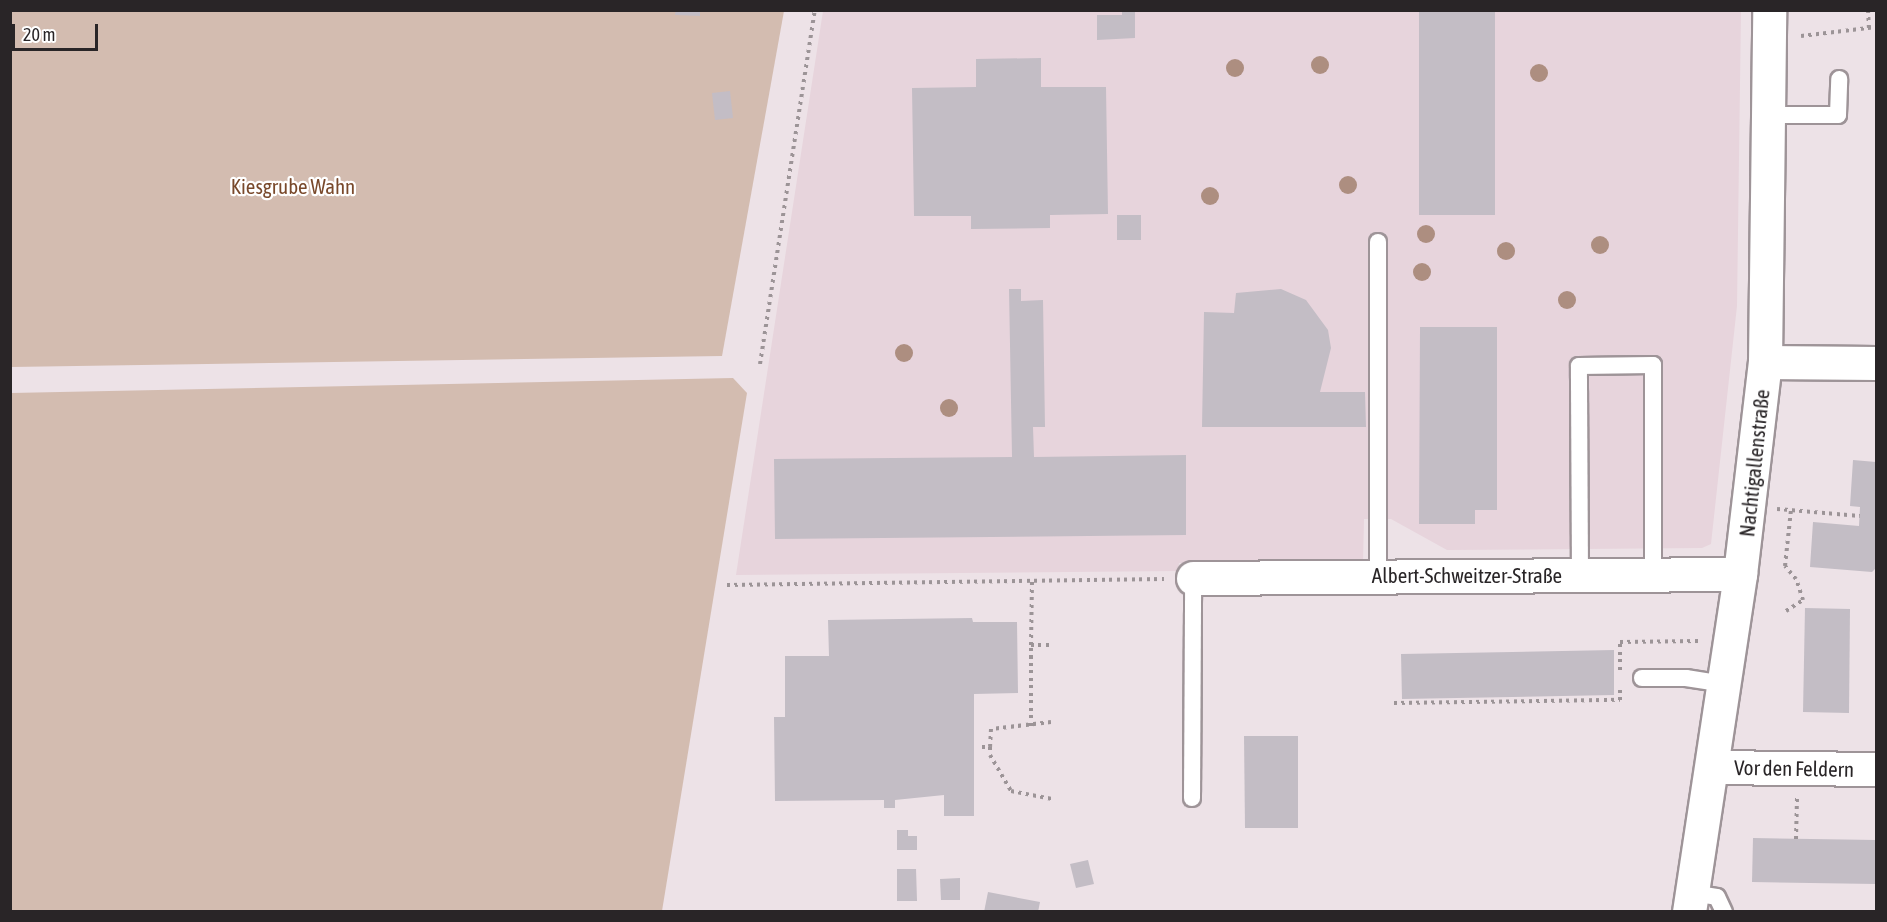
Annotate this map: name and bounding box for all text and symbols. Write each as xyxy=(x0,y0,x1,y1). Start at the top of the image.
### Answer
scale bar xyxy=(15,12,100,50)
text: 20 m xyxy=(23,24,55,45)
park label: Kiesgrube Wahn xyxy=(231,173,355,199)
street label: Nachtigallenstraße xyxy=(1734,388,1774,538)
street label: Albert-Schweitzer-Straße xyxy=(1372,562,1562,588)
street label: Vor den Feldern xyxy=(1734,754,1854,782)

